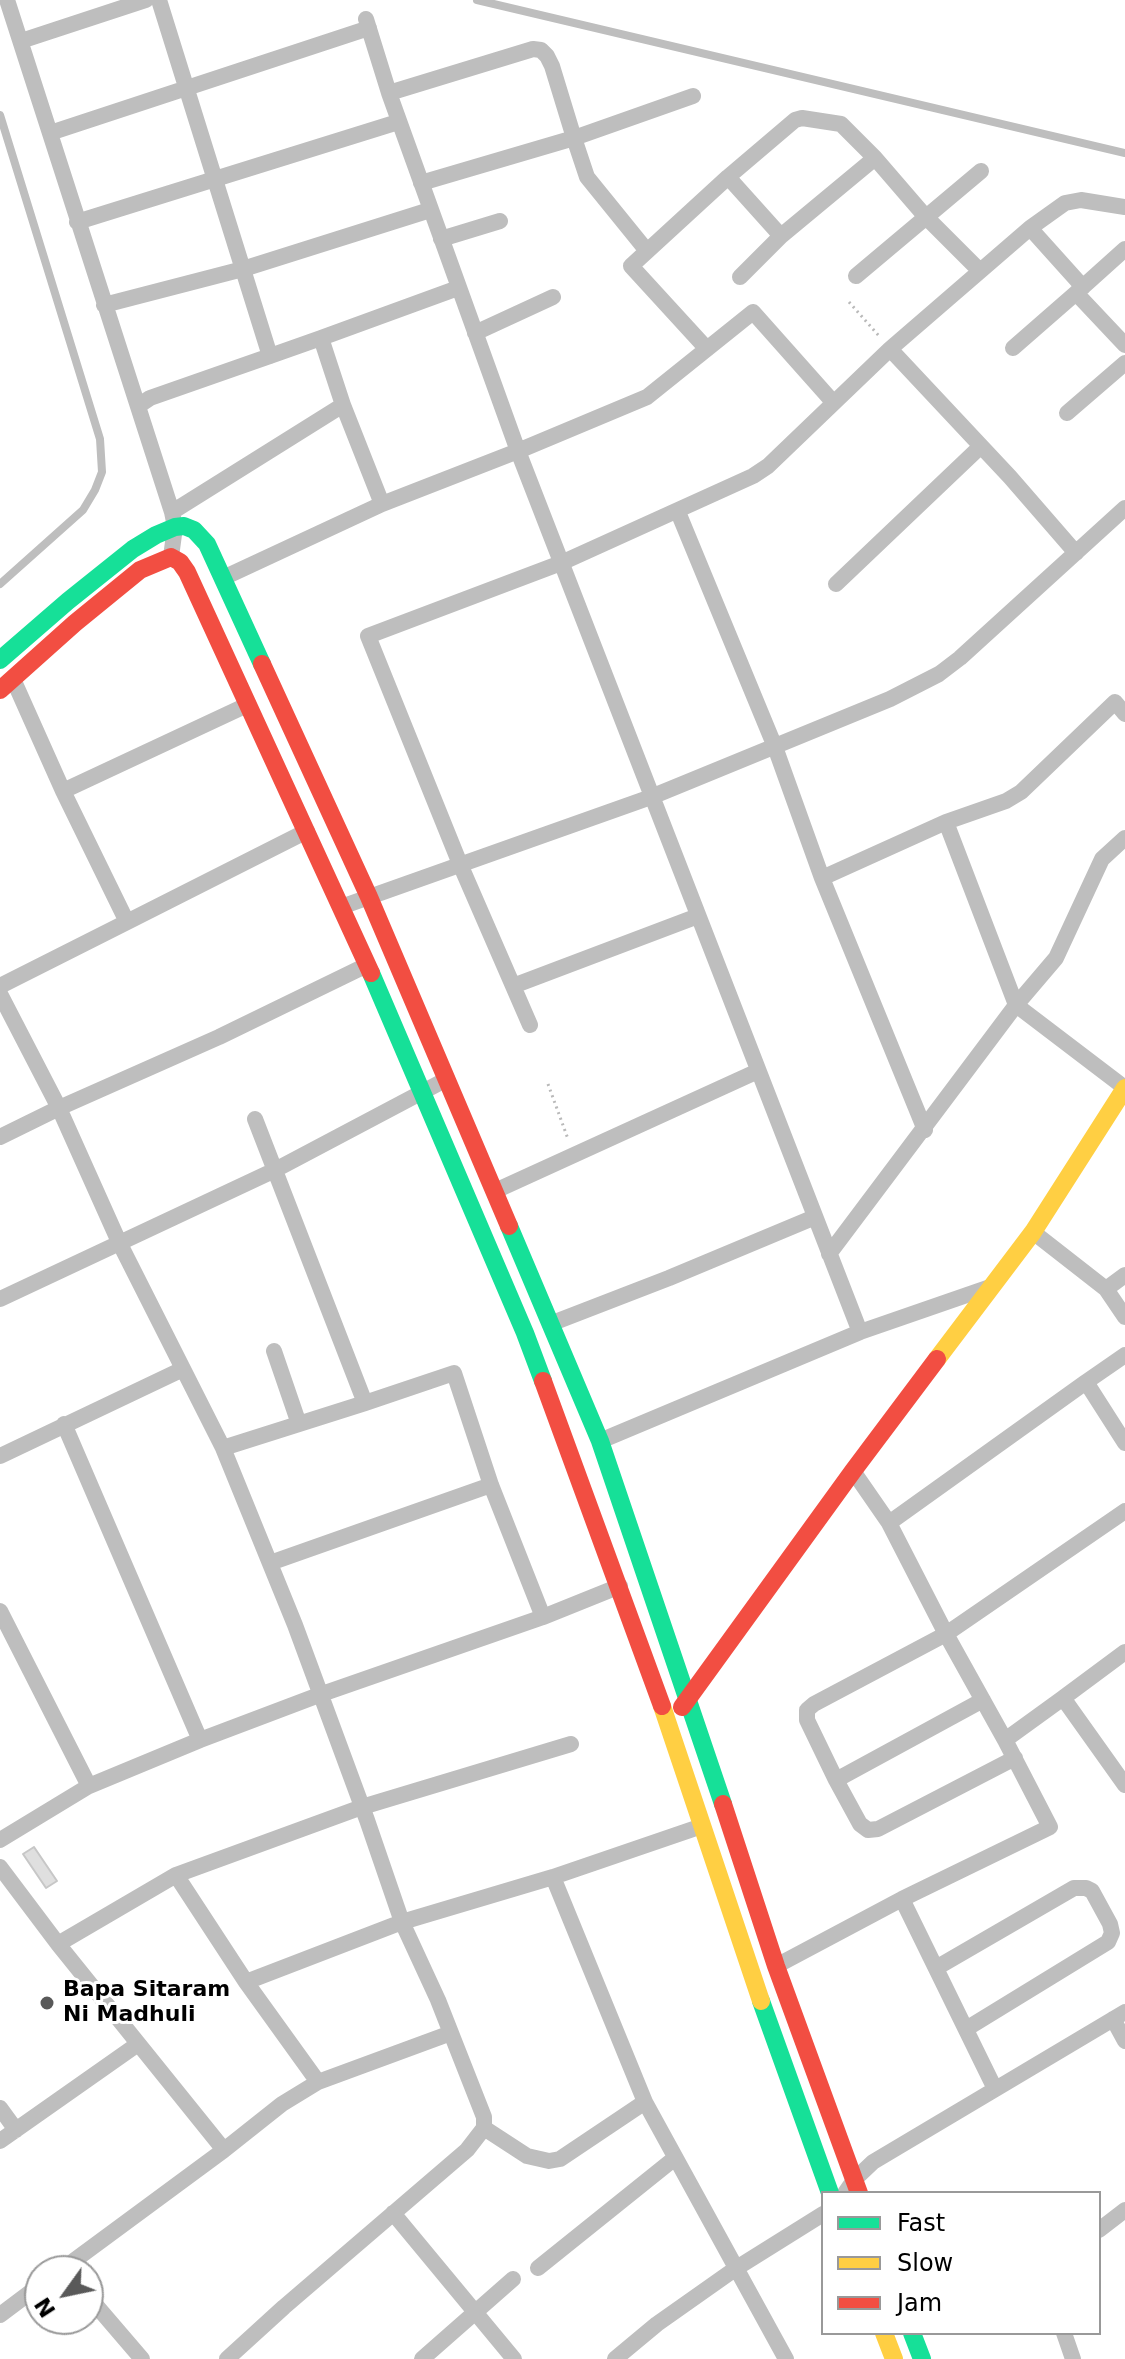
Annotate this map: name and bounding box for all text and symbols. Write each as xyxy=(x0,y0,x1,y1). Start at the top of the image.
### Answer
place label: Bapa Sitaram Ni Madhuli xyxy=(63,1977,230,2028)
marker: Bapa Sitaram Ni Madhuli xyxy=(38,1994,56,2012)
legend xyxy=(821,2191,1101,2335)
text: Fast xyxy=(897,2209,945,2237)
text: Slow xyxy=(897,2249,953,2277)
north arrow xyxy=(24,2255,104,2335)
text: Jam xyxy=(897,2289,942,2317)
text: N xyxy=(30,2293,61,2322)

